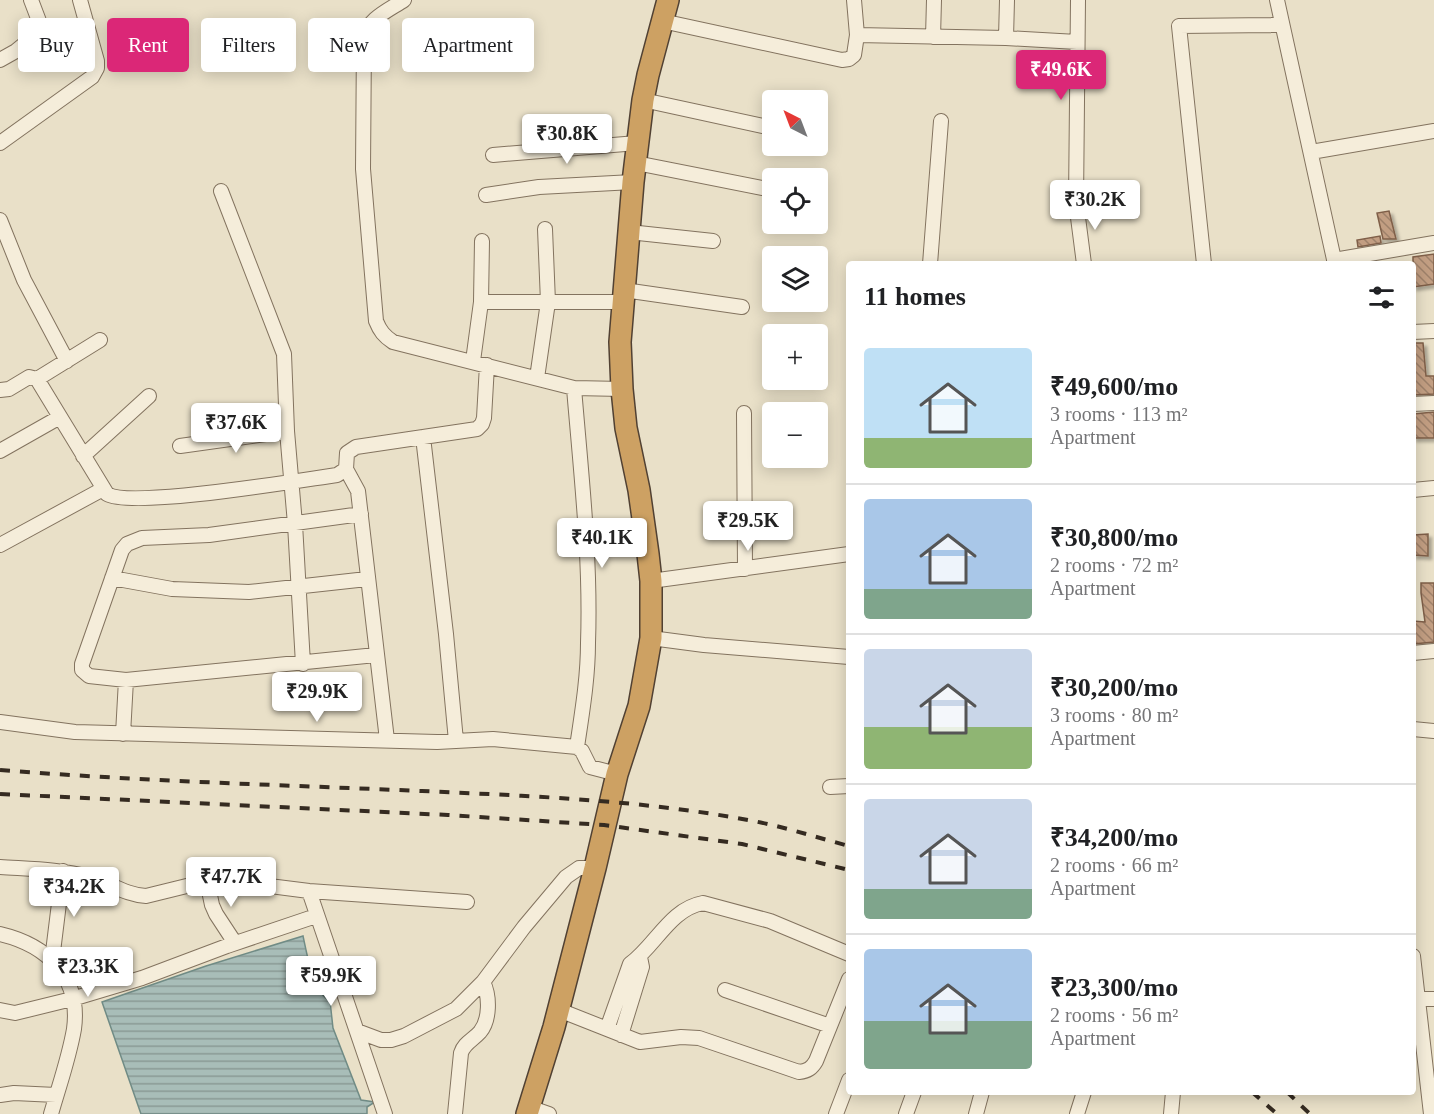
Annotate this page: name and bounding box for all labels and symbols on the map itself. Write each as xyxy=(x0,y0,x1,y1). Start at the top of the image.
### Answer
pin: ₹49.6K xyxy=(1012,50,1110,101)
north arrow xyxy=(762,90,828,156)
pin: ₹30.8K xyxy=(518,114,616,165)
pin: ₹30.2K xyxy=(1046,180,1144,231)
pin: ₹37.6K xyxy=(187,403,285,454)
pin: ₹29.5K xyxy=(699,501,797,552)
pin: ₹40.1K xyxy=(553,518,651,569)
pin: ₹29.9K xyxy=(268,672,366,723)
pin: ₹47.7K xyxy=(182,857,280,908)
pin: ₹34.2K xyxy=(25,867,123,918)
pin: ₹23.3K xyxy=(39,947,137,998)
pin: ₹59.9K xyxy=(282,956,380,1007)

